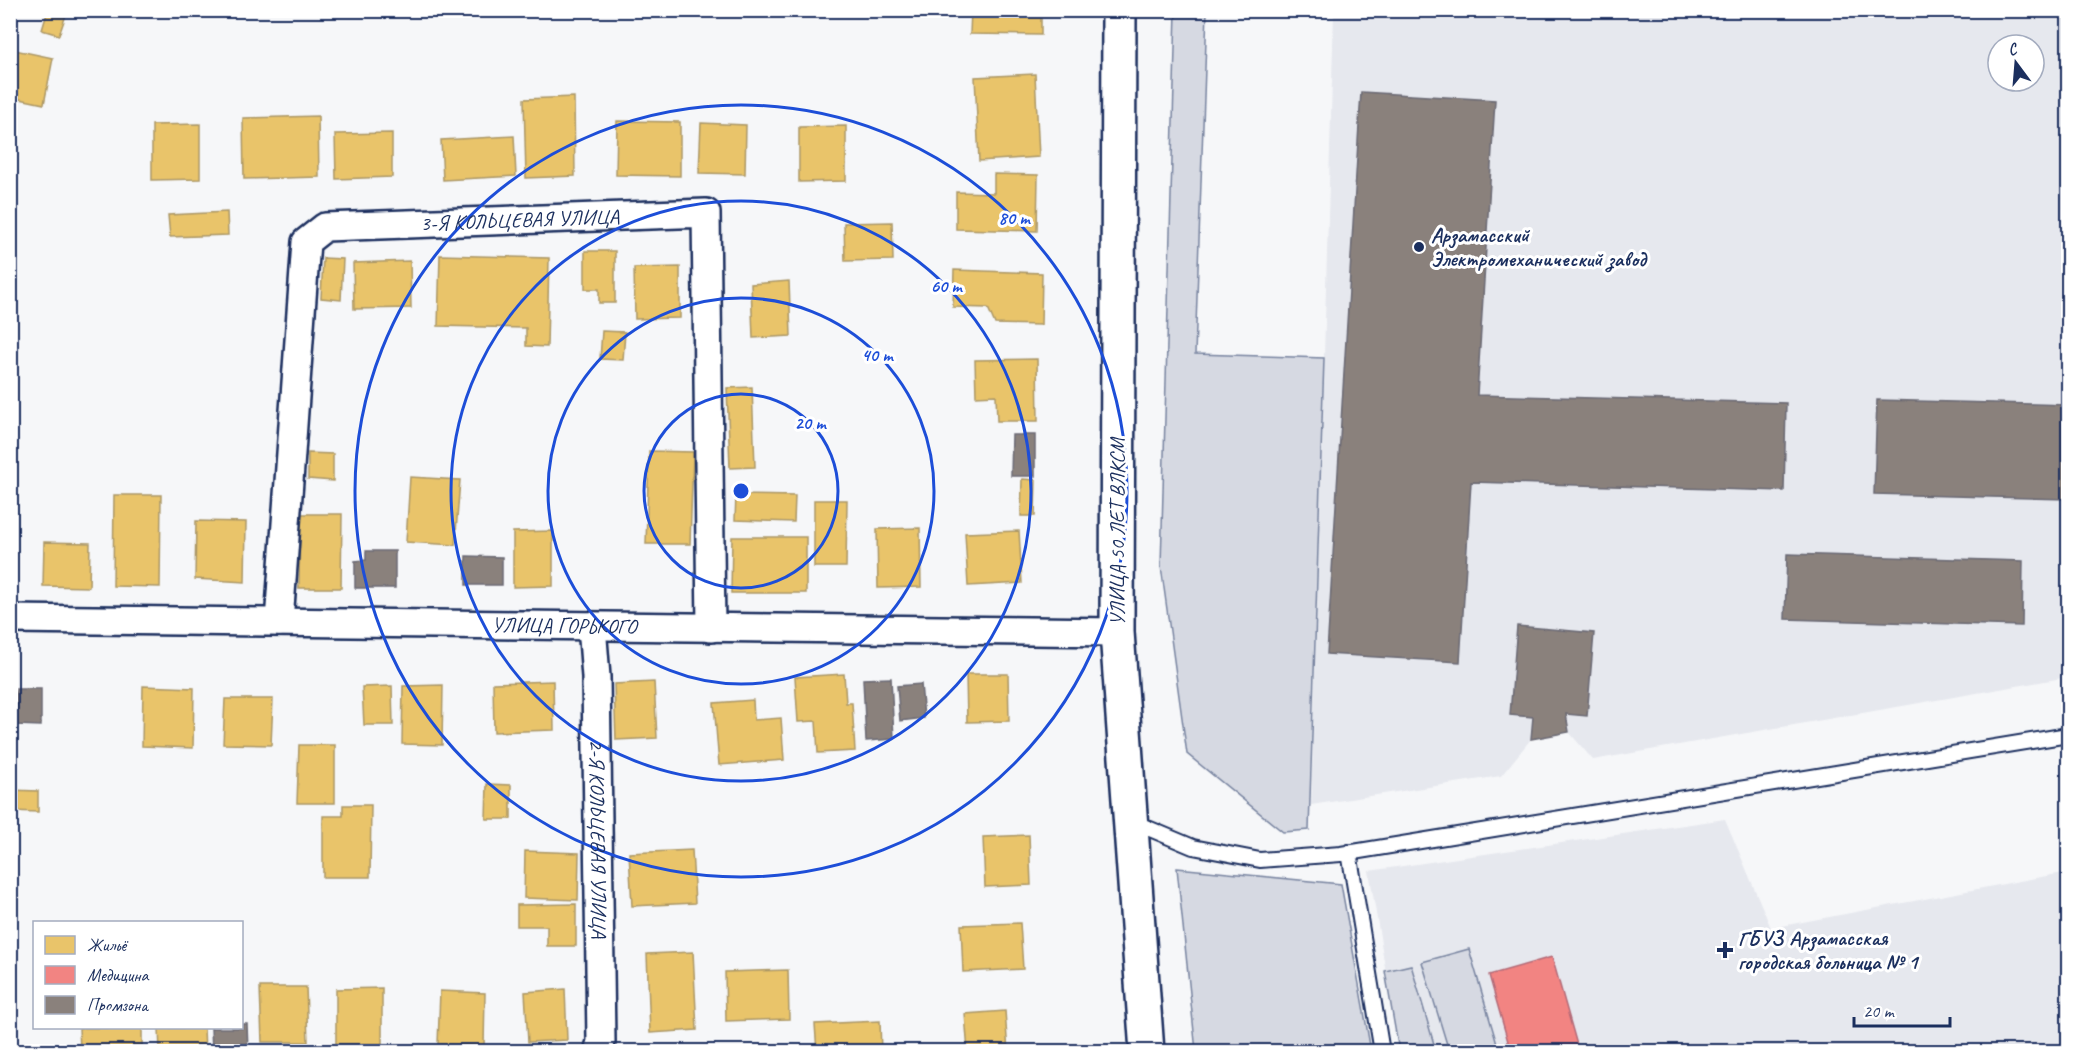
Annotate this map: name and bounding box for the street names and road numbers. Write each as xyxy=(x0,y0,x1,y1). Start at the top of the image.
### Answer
street label: 3-Я КОЛЬЦЕВАЯ УЛИЦА xyxy=(420,203,620,236)
street label: УЛИЦА 50 ЛЕТ ВЛКСМ xyxy=(1104,436,1130,626)
street label: УЛИЦА ГОРЬКОГО xyxy=(491,612,639,639)
street label: 2-Я КОЛЬЦЕВАЯ УЛИЦА xyxy=(584,739,613,939)

